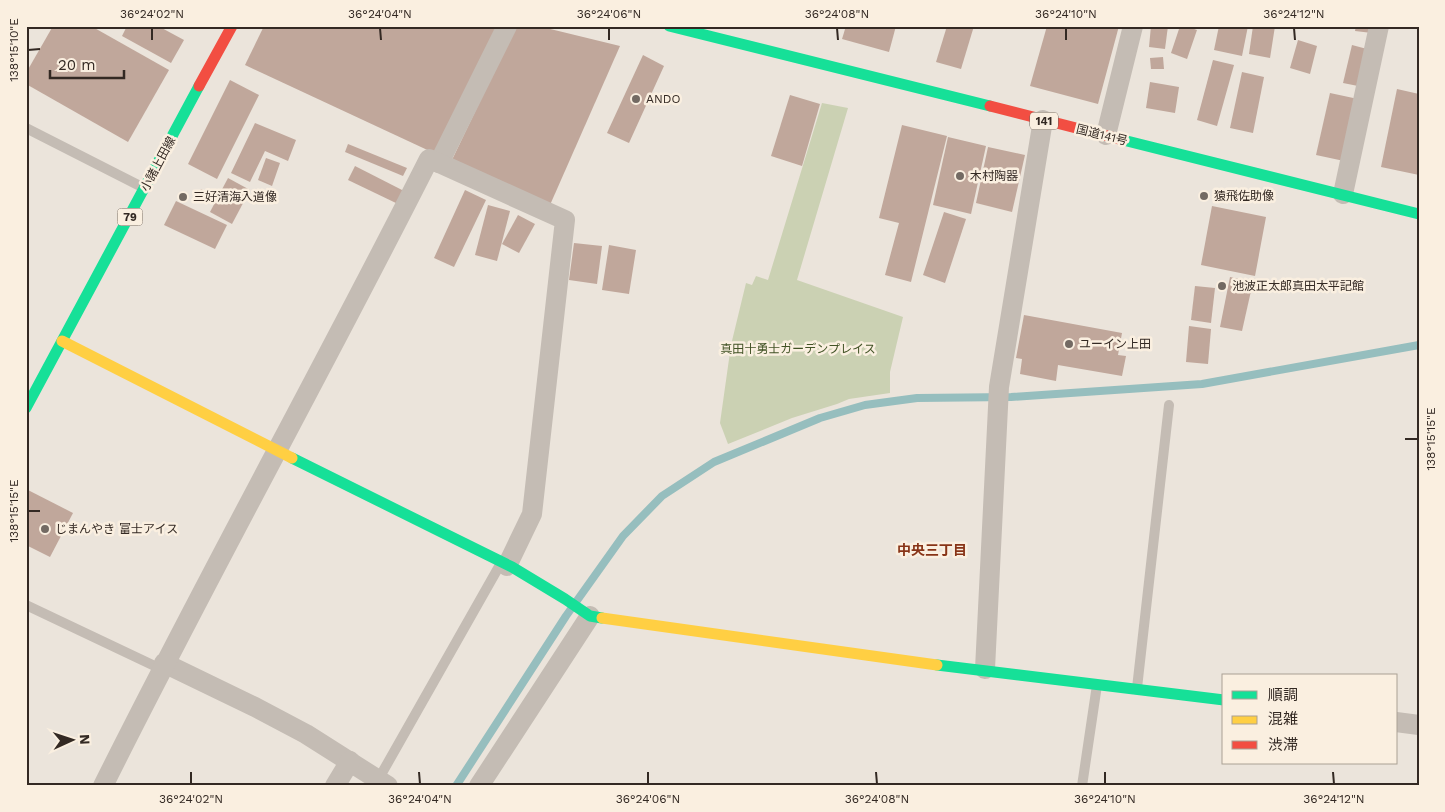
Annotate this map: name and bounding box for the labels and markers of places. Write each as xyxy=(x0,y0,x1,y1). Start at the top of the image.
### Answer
place label: ANDO xyxy=(646,92,680,106)
marker: ANDO xyxy=(630,93,642,105)
place label: 木村陶器 xyxy=(970,169,1018,183)
marker: 木村陶器 xyxy=(954,170,966,182)
place label: 猿飛佐助像 xyxy=(1214,189,1274,203)
place label: 三好清海入道像 xyxy=(193,190,277,204)
marker: 猿飛佐助像 xyxy=(1198,190,1210,202)
marker: 三好清海入道像 xyxy=(177,191,189,203)
place label: 池波正太郎真田太平記館 xyxy=(1232,279,1364,293)
marker: 池波正太郎真田太平記館 xyxy=(1216,280,1228,292)
place label: ユーイン上田 xyxy=(1079,337,1151,351)
marker: ユーイン上田 xyxy=(1063,338,1075,350)
place label: じまんやき 富士アイス xyxy=(55,522,178,536)
marker: じまんやき 富士アイス xyxy=(39,523,51,535)

